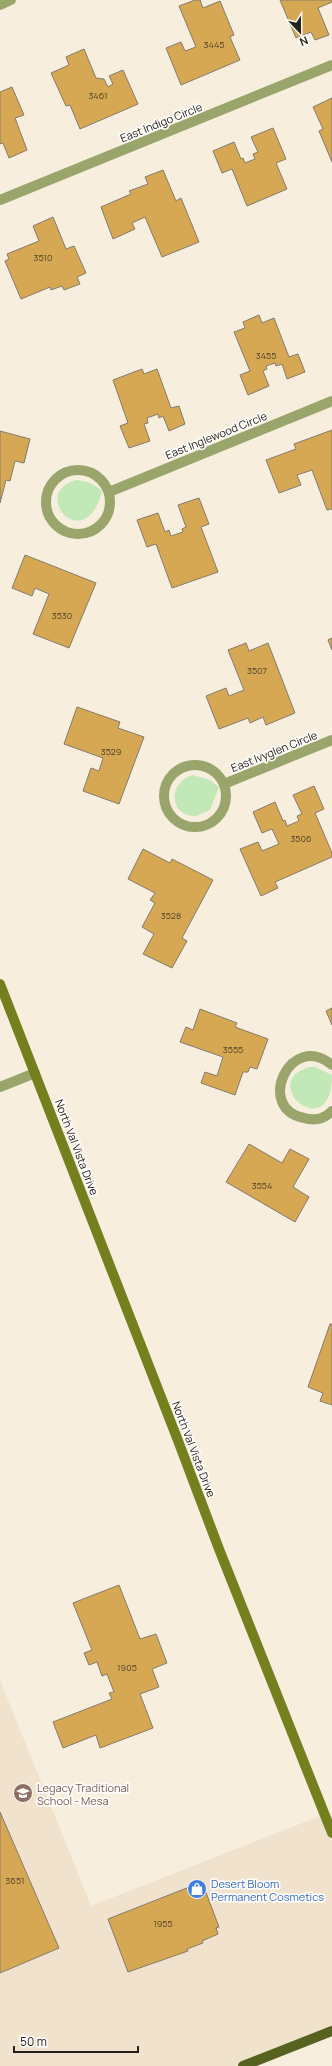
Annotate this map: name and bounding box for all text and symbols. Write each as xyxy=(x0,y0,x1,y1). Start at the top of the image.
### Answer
north arrow xyxy=(280,12,320,52)
text: N xyxy=(297,33,310,50)
house number: 3445 xyxy=(204,38,224,51)
house number: 3461 xyxy=(88,89,108,102)
street label: East Indigo Circle xyxy=(118,98,205,145)
house number: 3510 xyxy=(33,251,53,264)
house number: 3455 xyxy=(256,349,276,362)
street label: East Inglewood Circle xyxy=(163,408,270,462)
house number: 3530 xyxy=(52,609,72,622)
house number: 3507 xyxy=(247,664,268,677)
street label: East Ivyglen Circle xyxy=(229,727,320,775)
house number: 3529 xyxy=(101,745,121,758)
house number: 3506 xyxy=(290,832,312,845)
house number: 3528 xyxy=(161,909,181,922)
house number: 3555 xyxy=(223,1043,243,1056)
street label: North Val Vista Drive xyxy=(52,1097,102,1198)
house number: 3554 xyxy=(252,1179,272,1192)
street label: North Val Vista Drive xyxy=(169,1399,219,1500)
house number: 1905 xyxy=(117,1661,137,1674)
place label: Legacy Traditional School - Mesa xyxy=(37,1780,129,1808)
school or university icon: Legacy Traditional School - Mesa xyxy=(12,1782,34,1804)
house number: 3651 xyxy=(5,1874,25,1887)
place label: Desert Bloom Permanent Cosmetics xyxy=(211,1876,324,1904)
shop icon: Desert Bloom Permanent Cosmetics xyxy=(186,1878,208,1900)
house number: 1955 xyxy=(153,1917,173,1930)
scale bar xyxy=(14,2028,138,2054)
text: 50 m xyxy=(20,2033,47,2050)

